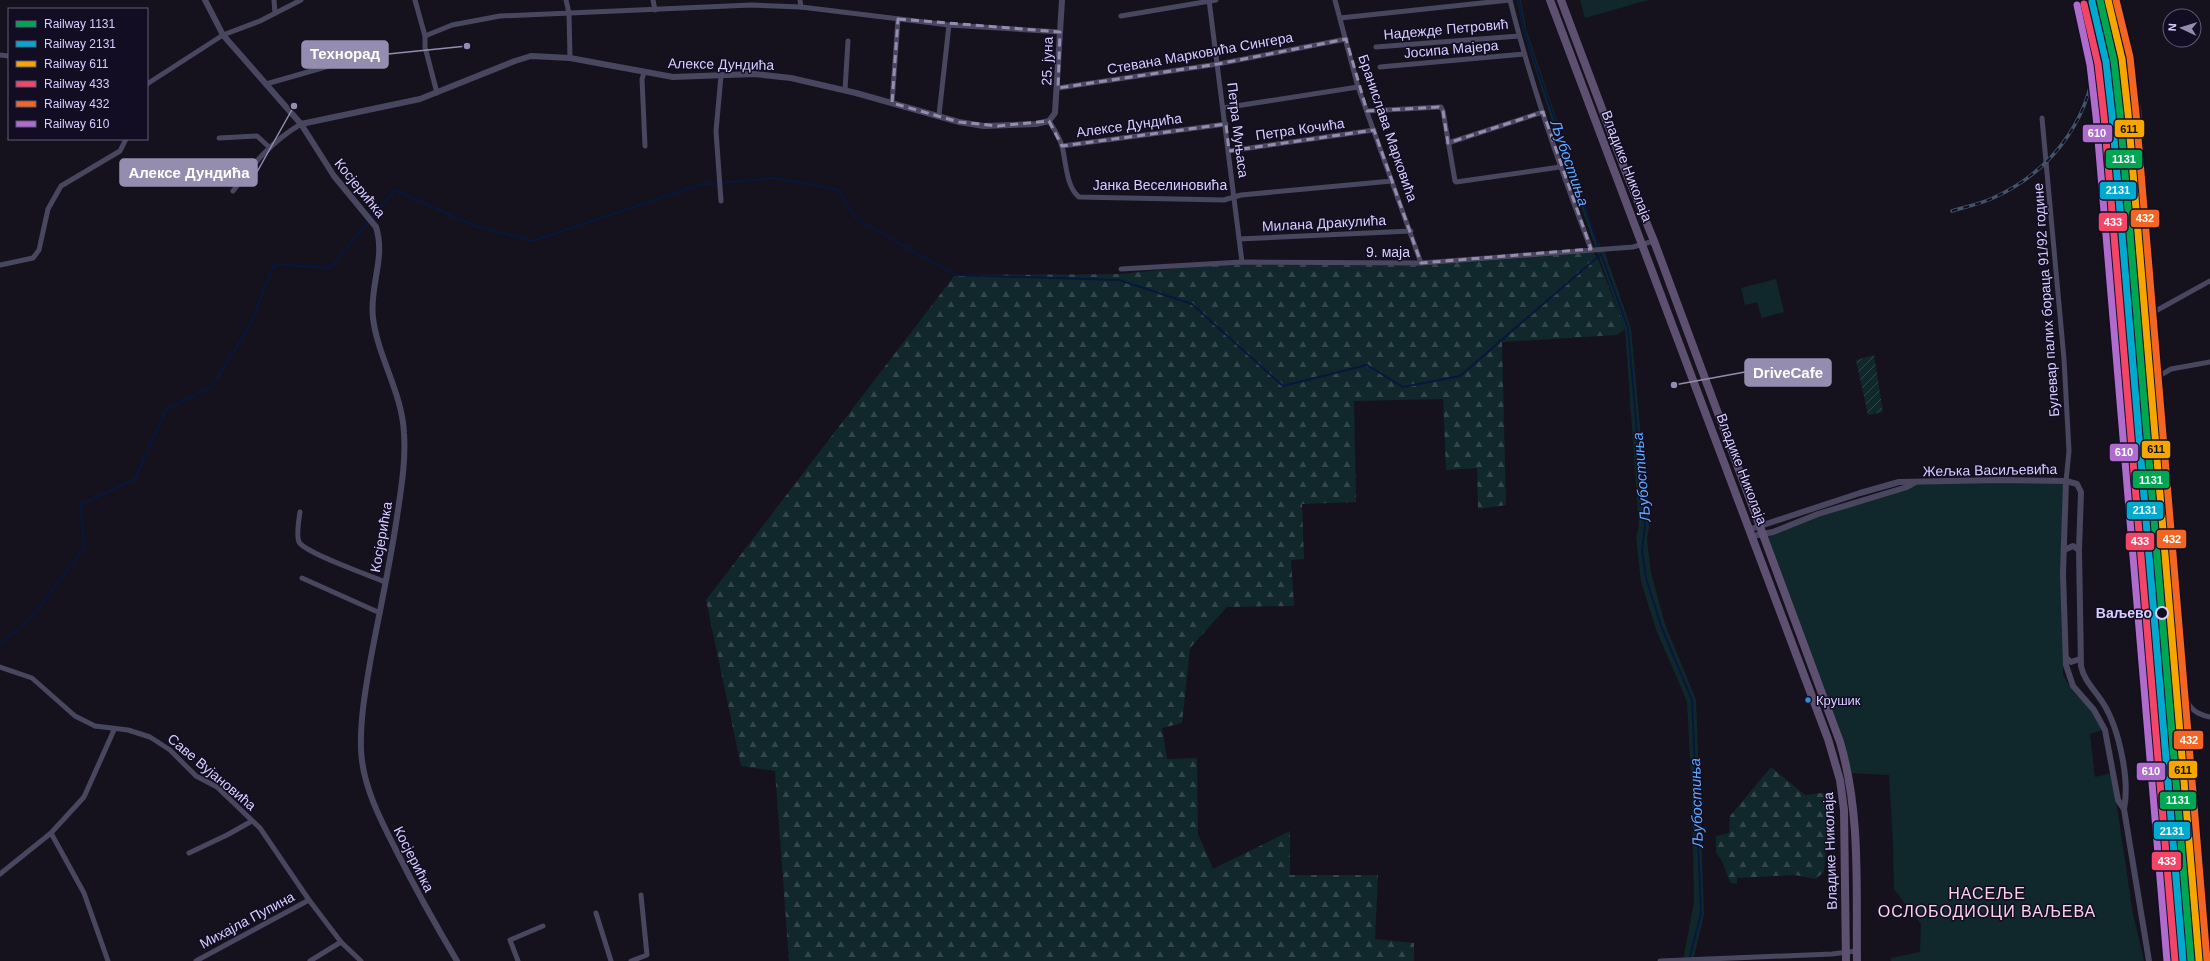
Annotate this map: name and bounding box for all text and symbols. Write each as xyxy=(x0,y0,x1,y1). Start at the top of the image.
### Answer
legend xyxy=(8,8,148,140)
north arrow xyxy=(2162,8,2202,48)
street label: Надежде Петровић xyxy=(1383,16,1509,42)
text: Railway 1131 xyxy=(44,17,115,31)
text: N xyxy=(2166,23,2178,32)
street label: Стевана Марковића Сингера xyxy=(1106,29,1294,77)
street label: 25. јуна xyxy=(1038,36,1056,86)
text: Railway 2131 xyxy=(44,37,116,51)
street label: Јосипа Мајера xyxy=(1403,37,1499,61)
callout: Технорад xyxy=(302,41,388,68)
text: Технорад xyxy=(310,45,381,62)
street label: Бранислава Марковића xyxy=(1355,52,1421,204)
street label: Алексе Дундића xyxy=(668,55,775,73)
text: Railway 611 xyxy=(44,57,109,71)
text: Railway 433 xyxy=(44,77,110,91)
street label: Петра Муњаса xyxy=(1224,81,1252,179)
text: Railway 432 xyxy=(44,97,110,111)
street label: Владике Николаја xyxy=(1598,108,1656,224)
street label: Алексе Дундића xyxy=(1075,110,1183,140)
street label: Петра Кочића xyxy=(1255,115,1346,143)
text: Railway 610 xyxy=(44,117,110,131)
water label: Љубостиња xyxy=(1547,117,1593,208)
line badge: 611 xyxy=(2114,119,2145,138)
text: 611 xyxy=(2120,123,2138,135)
line badge: 610 xyxy=(2082,124,2113,143)
text: 610 xyxy=(2088,127,2106,139)
line badge: 1131 xyxy=(2105,149,2143,169)
text: 1131 xyxy=(2112,153,2136,165)
street label: Косјерићка xyxy=(331,155,389,221)
callout: Алексе Дундића xyxy=(120,159,257,186)
text: Алексе Дундића xyxy=(128,164,250,181)
street label: Јанка Веселиновића xyxy=(1093,177,1227,193)
line badge: 2131 xyxy=(2099,181,2137,200)
street label: Булевар палих бораца 91/92 године xyxy=(2030,182,2062,417)
text: 2131 xyxy=(2106,184,2130,196)
line badge: 432 xyxy=(2130,209,2160,228)
street label: Милана Дракулића xyxy=(1261,212,1387,234)
line badge: 433 xyxy=(2098,212,2128,232)
text: 432 xyxy=(2136,212,2154,224)
text: 433 xyxy=(2104,216,2122,228)
street label: 9. маја xyxy=(1366,244,1410,260)
callout: DriveCafe xyxy=(1745,359,1831,386)
text: DriveCafe xyxy=(1753,364,1823,381)
street label: Владике Николаја xyxy=(1713,411,1771,527)
water label: Љубостиња xyxy=(1629,432,1653,523)
line badge: 611 xyxy=(2141,440,2171,459)
line badge: 610 xyxy=(2109,443,2139,462)
text: 611 xyxy=(2147,443,2165,455)
text: 610 xyxy=(2115,446,2133,458)
street label: Жељка Васиљевића xyxy=(1923,461,2058,479)
line badge: 1131 xyxy=(2132,470,2170,489)
text: 1131 xyxy=(2139,474,2163,486)
street label: Косјерићка xyxy=(367,500,395,574)
line badge: 2131 xyxy=(2126,501,2164,520)
text: 2131 xyxy=(2133,504,2157,516)
line badge: 432 xyxy=(2156,529,2187,549)
line badge: 433 xyxy=(2125,532,2155,551)
text: 432 xyxy=(2163,533,2181,545)
text: 433 xyxy=(2131,535,2149,547)
place label: Ваљево xyxy=(2096,605,2152,621)
marker: Ваљево xyxy=(2155,606,2169,620)
place label: Крушик xyxy=(1816,693,1861,708)
marker: Крушик xyxy=(1803,695,1813,705)
street label: Саве Вујановића xyxy=(165,730,260,814)
line badge: 432 xyxy=(2173,730,2204,750)
text: 432 xyxy=(2180,734,2198,746)
water label: Љубостиња xyxy=(1686,758,1706,849)
line badge: 611 xyxy=(2168,760,2198,779)
line badge: 610 xyxy=(2136,762,2166,781)
text: 611 xyxy=(2174,764,2192,776)
text: 610 xyxy=(2142,765,2160,777)
line badge: 1131 xyxy=(2159,791,2197,810)
street label: Владике Николаја xyxy=(1820,792,1840,910)
text: 1131 xyxy=(2166,794,2190,806)
line badge: 2131 xyxy=(2153,821,2191,840)
street label: Косјерићка xyxy=(391,824,437,895)
text: 2131 xyxy=(2160,825,2184,837)
line badge: 433 xyxy=(2151,851,2182,871)
text: 433 xyxy=(2158,855,2176,867)
district label: НАСЕЉЕ ОСЛОБОДИОЦИ ВАЉЕВА xyxy=(1878,885,2096,920)
street label: Михајла Пупина xyxy=(197,888,297,952)

